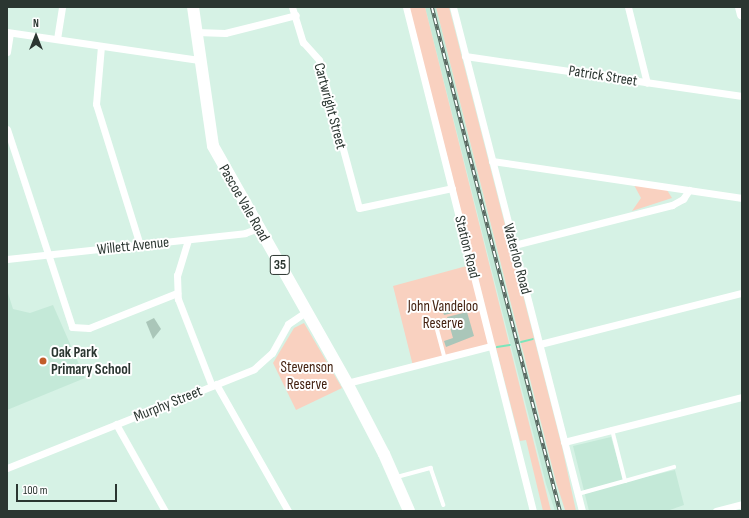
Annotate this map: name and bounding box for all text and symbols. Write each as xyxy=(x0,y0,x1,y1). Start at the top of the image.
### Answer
north arrow xyxy=(16,16,56,56)
text: N xyxy=(33,17,39,30)
street label: Cartwright Street xyxy=(310,61,350,151)
street label: Patrick Street xyxy=(567,62,639,90)
street label: Pascoe Vale Road xyxy=(215,161,273,245)
street label: Station Road xyxy=(451,214,483,280)
street label: Waterloo Road xyxy=(499,222,535,296)
street label: Willett Avenue xyxy=(96,233,170,259)
road number: 35 xyxy=(269,253,291,277)
park label: John Vandeloo Reserve xyxy=(408,297,478,332)
place label: Oak Park Primary School xyxy=(51,343,131,378)
marker: Oak Park Primary School xyxy=(38,356,48,366)
park label: Stevenson Reserve xyxy=(281,358,333,393)
street label: Murphy Street xyxy=(131,382,205,426)
scale bar xyxy=(18,476,119,502)
text: 100 m xyxy=(23,483,48,498)

